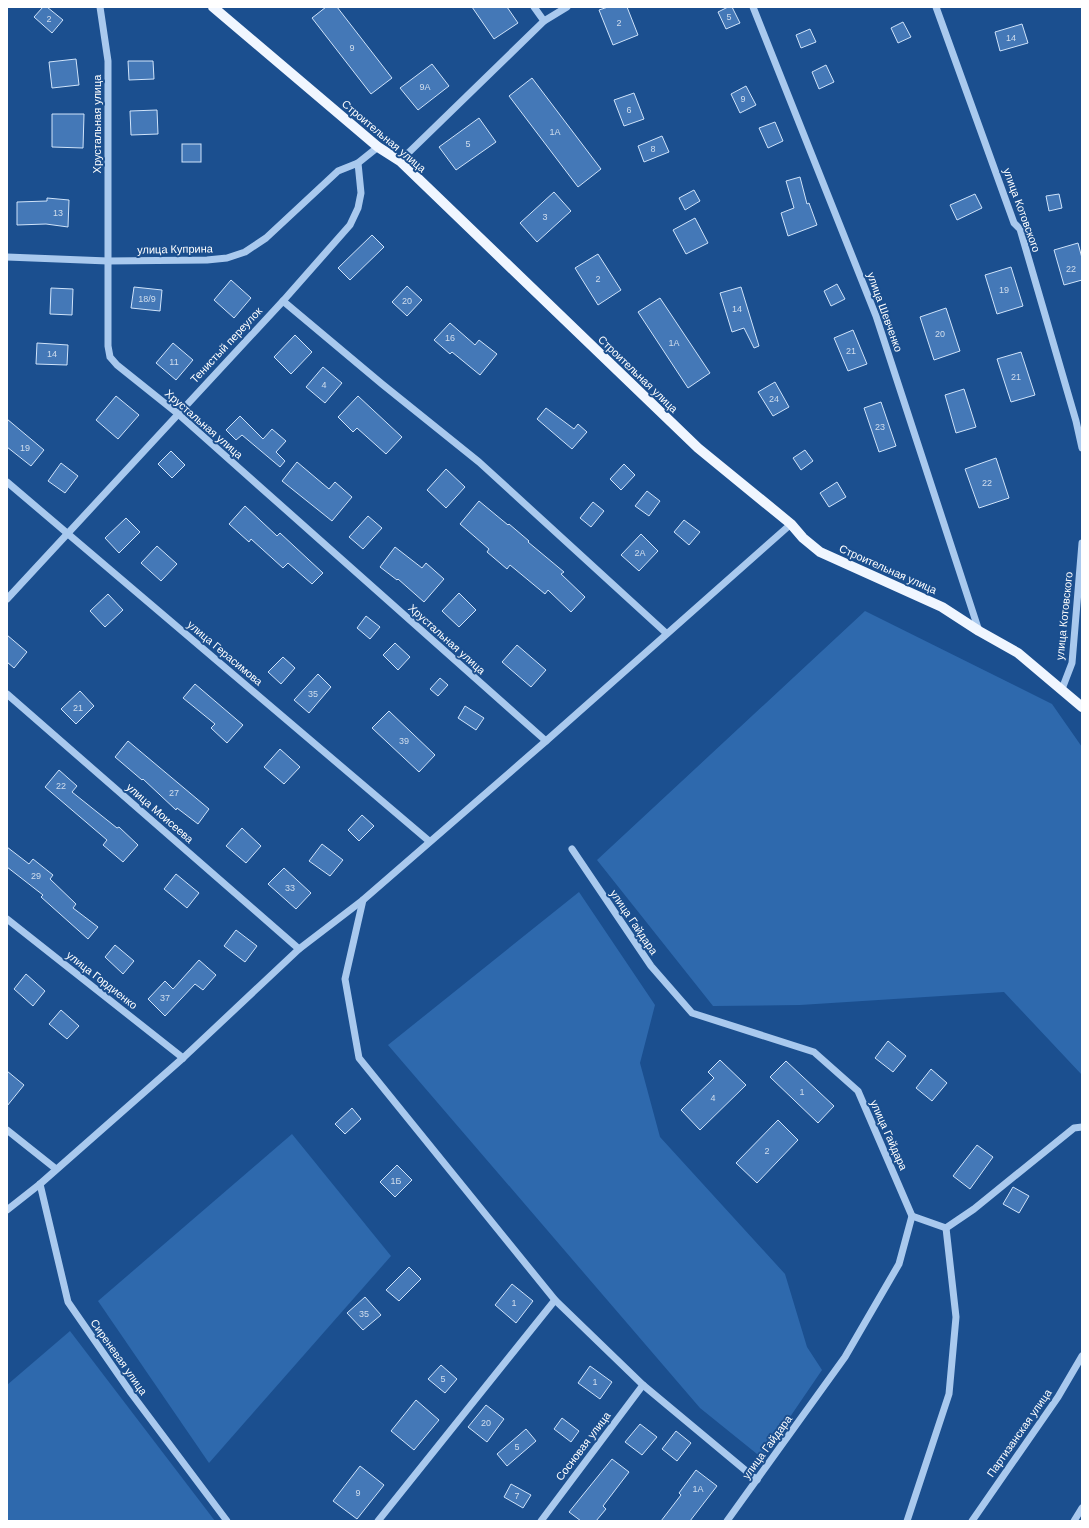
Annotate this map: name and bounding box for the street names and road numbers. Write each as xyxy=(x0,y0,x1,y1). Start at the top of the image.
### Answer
street label: Хрустальная улица xyxy=(91,74,103,173)
street label: Строительная улица xyxy=(340,97,429,175)
street label: улица Котовского xyxy=(1001,166,1043,254)
street label: улица Куприна xyxy=(137,242,214,256)
street label: улица Шевченко xyxy=(865,271,905,353)
street label: Тенистый переулок xyxy=(188,305,264,385)
street label: Строительная улица xyxy=(596,333,681,416)
street label: Хрустальная улица xyxy=(163,387,246,462)
street label: Строительная улица xyxy=(837,542,939,596)
street label: улица Котовского xyxy=(1053,571,1075,661)
street label: Хрустальная улица xyxy=(406,601,488,677)
street label: улица Герасимова xyxy=(185,618,266,688)
street label: улица Моисеева xyxy=(124,781,196,846)
street label: улица Гайдара xyxy=(608,887,661,957)
street label: улица Гордиенко xyxy=(64,949,140,1011)
street label: улица Гайдара xyxy=(868,1098,910,1173)
street label: Сиреневая улица xyxy=(88,1317,150,1398)
street label: Партизанская улица xyxy=(984,1386,1054,1479)
street label: Сосновая улица xyxy=(553,1409,613,1483)
street label: улица Гайдара xyxy=(740,1412,795,1481)

